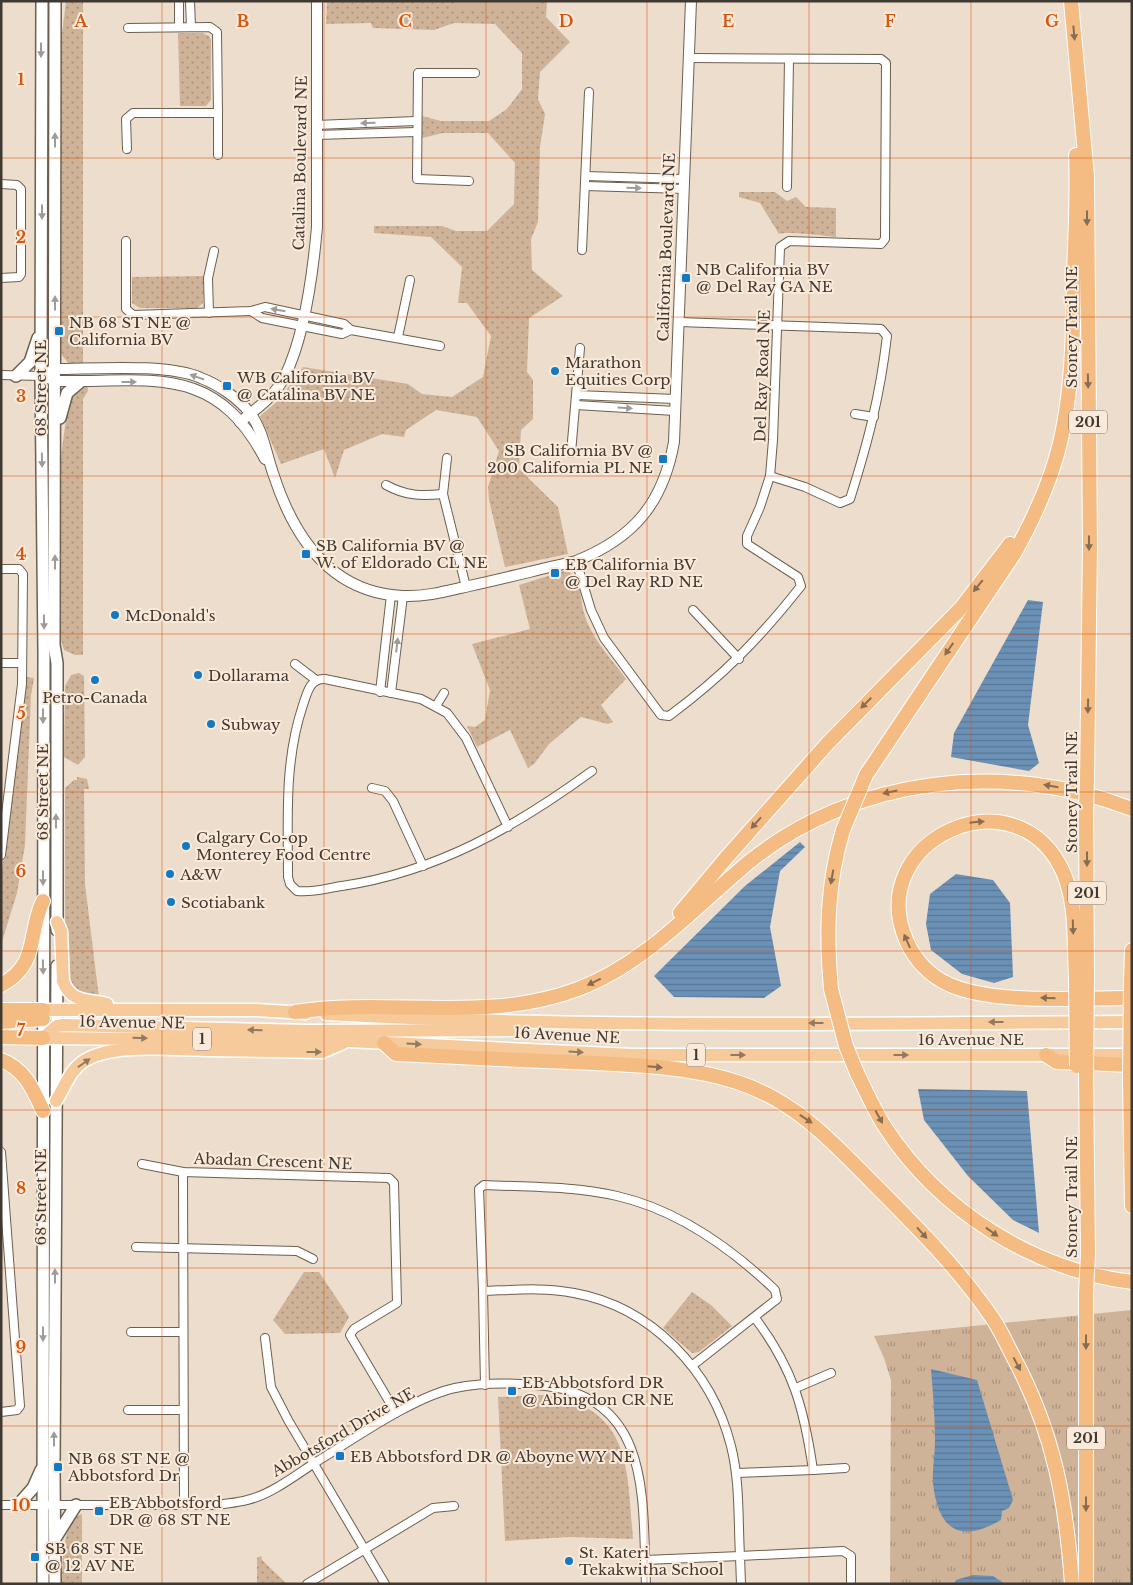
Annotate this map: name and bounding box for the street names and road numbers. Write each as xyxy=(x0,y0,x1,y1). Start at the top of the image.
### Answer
street label: Catalina Boulevard NE xyxy=(289,75,311,251)
street label: California Boulevard NE xyxy=(653,152,679,342)
street label: Stoney Trail NE xyxy=(1062,266,1081,388)
street label: Del Ray Road NE xyxy=(750,309,774,443)
street label: 68 Street NE xyxy=(31,339,50,436)
road number: 201 xyxy=(1069,411,1107,434)
street label: Stoney Trail NE xyxy=(1062,731,1081,853)
street label: 68 Street NE xyxy=(33,743,52,840)
road number: 201 xyxy=(1068,881,1106,904)
street label: 16 Avenue NE xyxy=(79,1012,185,1032)
street label: 16 Avenue NE xyxy=(514,1023,620,1047)
road number: 1 xyxy=(193,1028,211,1050)
street label: 16 Avenue NE xyxy=(918,1030,1024,1049)
road number: 1 xyxy=(687,1044,705,1066)
street label: Stoney Trail NE xyxy=(1062,1136,1081,1258)
street label: 68 Street NE xyxy=(31,1148,50,1245)
street label: Abadan Crescent NE xyxy=(192,1149,353,1173)
street label: Abbotsford Drive NE xyxy=(267,1383,418,1481)
road number: 201 xyxy=(1067,1426,1105,1450)

